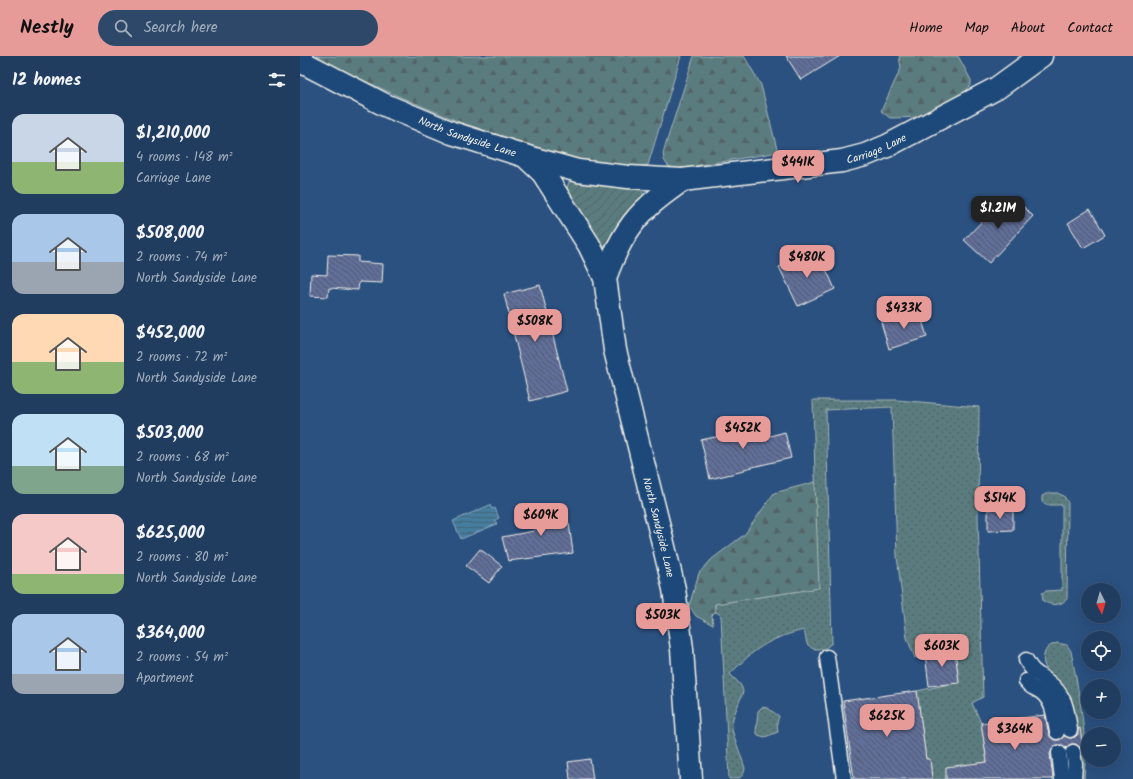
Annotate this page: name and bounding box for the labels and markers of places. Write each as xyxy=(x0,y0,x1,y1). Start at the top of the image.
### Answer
pin: $441K xyxy=(770,150,826,184)
pin: $1.21M xyxy=(965,196,1031,230)
pin: $480K xyxy=(779,245,835,279)
pin: $433K xyxy=(876,296,932,330)
pin: $508K xyxy=(507,309,563,343)
pin: $452K xyxy=(715,416,771,450)
pin: $514K xyxy=(972,486,1028,520)
pin: $609K xyxy=(513,503,569,537)
pin: $503K xyxy=(635,603,691,637)
pin: $603K xyxy=(914,634,970,668)
pin: $625K xyxy=(859,704,915,738)
pin: $364K xyxy=(987,717,1043,751)

